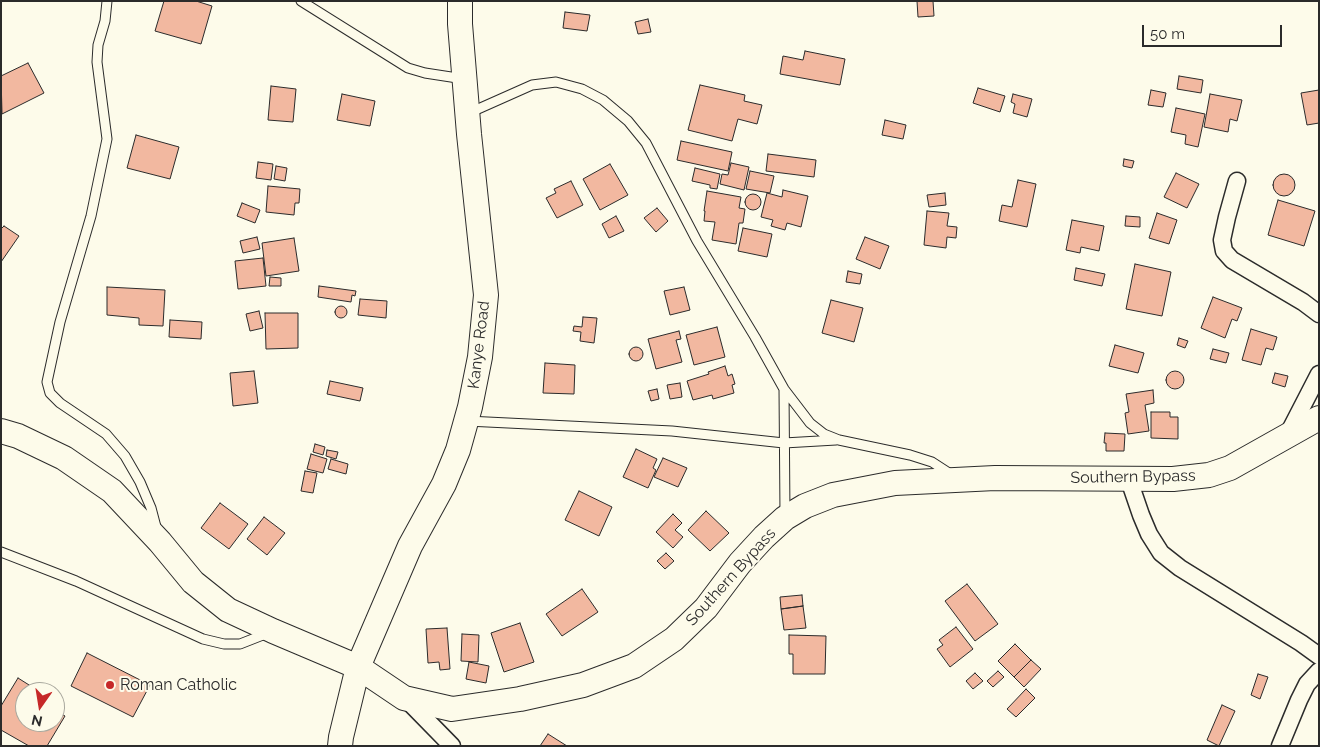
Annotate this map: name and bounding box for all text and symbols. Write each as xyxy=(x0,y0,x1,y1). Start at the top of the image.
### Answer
scale bar xyxy=(1145,15,1285,47)
text: 50 m xyxy=(1150,25,1185,43)
street label: Kanye Road xyxy=(464,300,494,390)
street label: Southern Bypass xyxy=(1070,466,1196,488)
street label: Southern Bypass xyxy=(682,524,780,630)
place label: Roman Catholic xyxy=(120,675,237,695)
marker: Roman Catholic xyxy=(104,679,116,691)
north arrow xyxy=(15,682,65,732)
text: N xyxy=(30,712,44,730)

